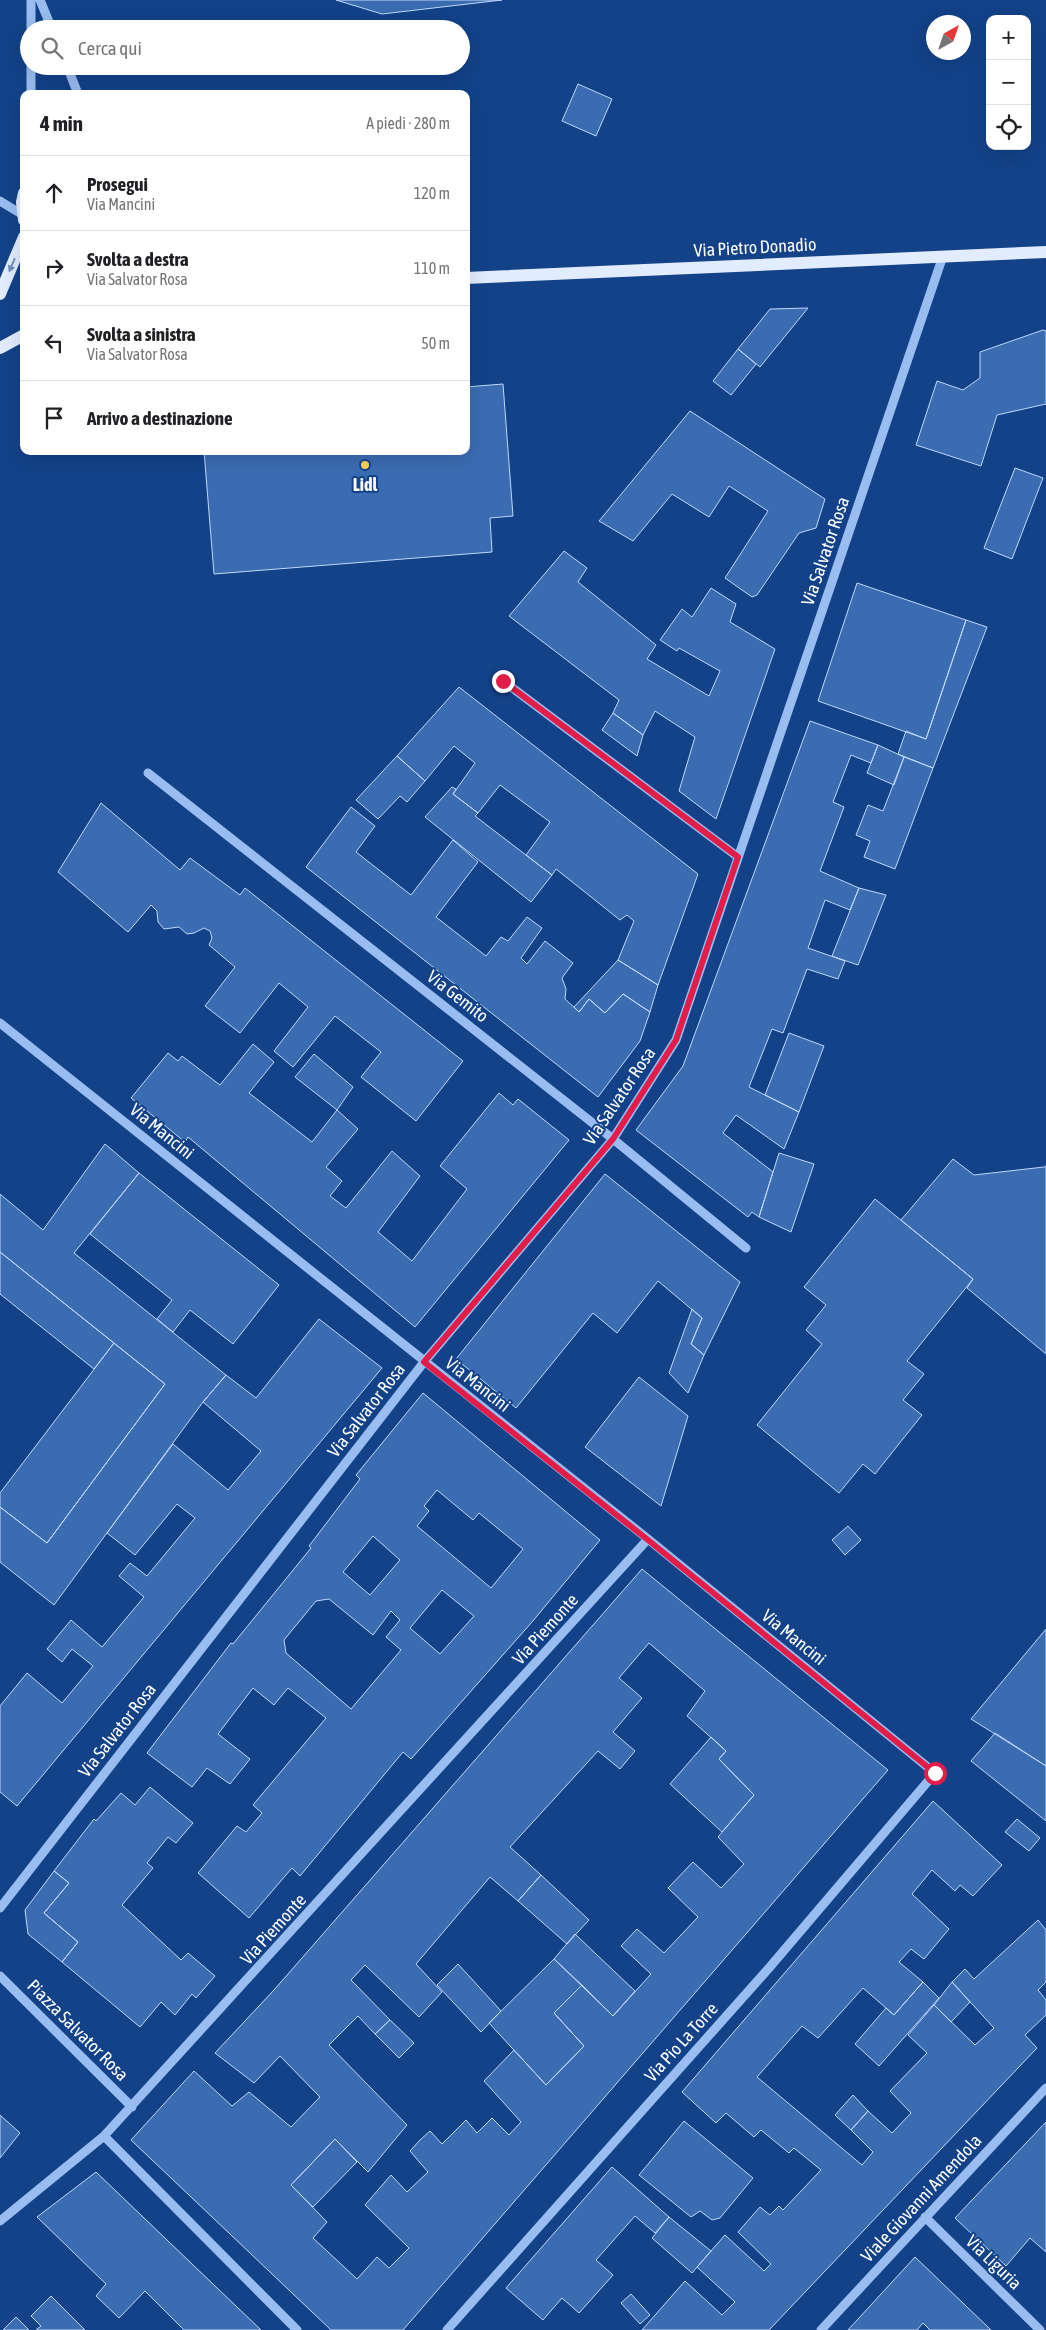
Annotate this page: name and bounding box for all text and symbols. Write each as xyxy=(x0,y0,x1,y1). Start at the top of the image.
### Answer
north arrow xyxy=(926,15,971,60)
map controls xyxy=(986,15,1031,150)
button: + xyxy=(986,15,1031,60)
search box xyxy=(20,20,470,75)
icon: search xyxy=(38,34,66,62)
text: Cerca qui xyxy=(78,37,142,59)
button: − xyxy=(986,60,1031,105)
button: locate xyxy=(986,105,1031,150)
text: 4 min xyxy=(40,111,83,135)
text: A piedi · 280 m xyxy=(366,114,450,132)
text: Prosegui xyxy=(87,173,148,195)
icon: ahead xyxy=(40,179,68,207)
text: 120 m xyxy=(414,184,450,202)
text: Via Mancini xyxy=(87,195,155,213)
street label: Via Pietro Donadio xyxy=(693,233,817,261)
text: Svolta a destra xyxy=(87,248,189,270)
icon: right xyxy=(40,254,68,282)
one-way arrow xyxy=(7,258,15,272)
text: 110 m xyxy=(414,259,450,277)
text: Via Salvator Rosa xyxy=(87,270,188,288)
text: Svolta a sinistra xyxy=(87,323,196,345)
icon: left xyxy=(40,329,68,357)
text: 50 m xyxy=(421,334,450,352)
text: Via Salvator Rosa xyxy=(87,345,188,363)
icon: arrive xyxy=(40,404,68,432)
text: Arrivo a destinazione xyxy=(87,407,233,429)
marker: Lidl xyxy=(359,459,371,471)
place label: Lidl xyxy=(353,474,377,495)
street label: Via Salvator Rosa xyxy=(797,494,853,608)
route end xyxy=(492,670,515,693)
street label: Via Gemito xyxy=(423,966,493,1026)
street label: Via Salvator Rosa xyxy=(579,1043,659,1149)
street label: Via Mancini xyxy=(126,1099,198,1163)
street label: Via Mancini xyxy=(441,1352,515,1416)
street label: Via Salvator Rosa xyxy=(323,1359,409,1461)
street label: Via Piemonte xyxy=(508,1589,582,1669)
street label: Via Mancini xyxy=(758,1605,830,1669)
street label: Via Salvator Rosa xyxy=(74,1679,160,1781)
route start xyxy=(924,1762,947,1785)
street label: Via Piemonte xyxy=(236,1889,310,1969)
street label: Piazza Salvator Rosa xyxy=(23,1975,133,2085)
street label: Via Pio La Torre xyxy=(640,1998,722,2086)
street label: Viale Giovanni Amendola xyxy=(856,2130,986,2266)
street label: Via Liguria xyxy=(962,2230,1026,2294)

